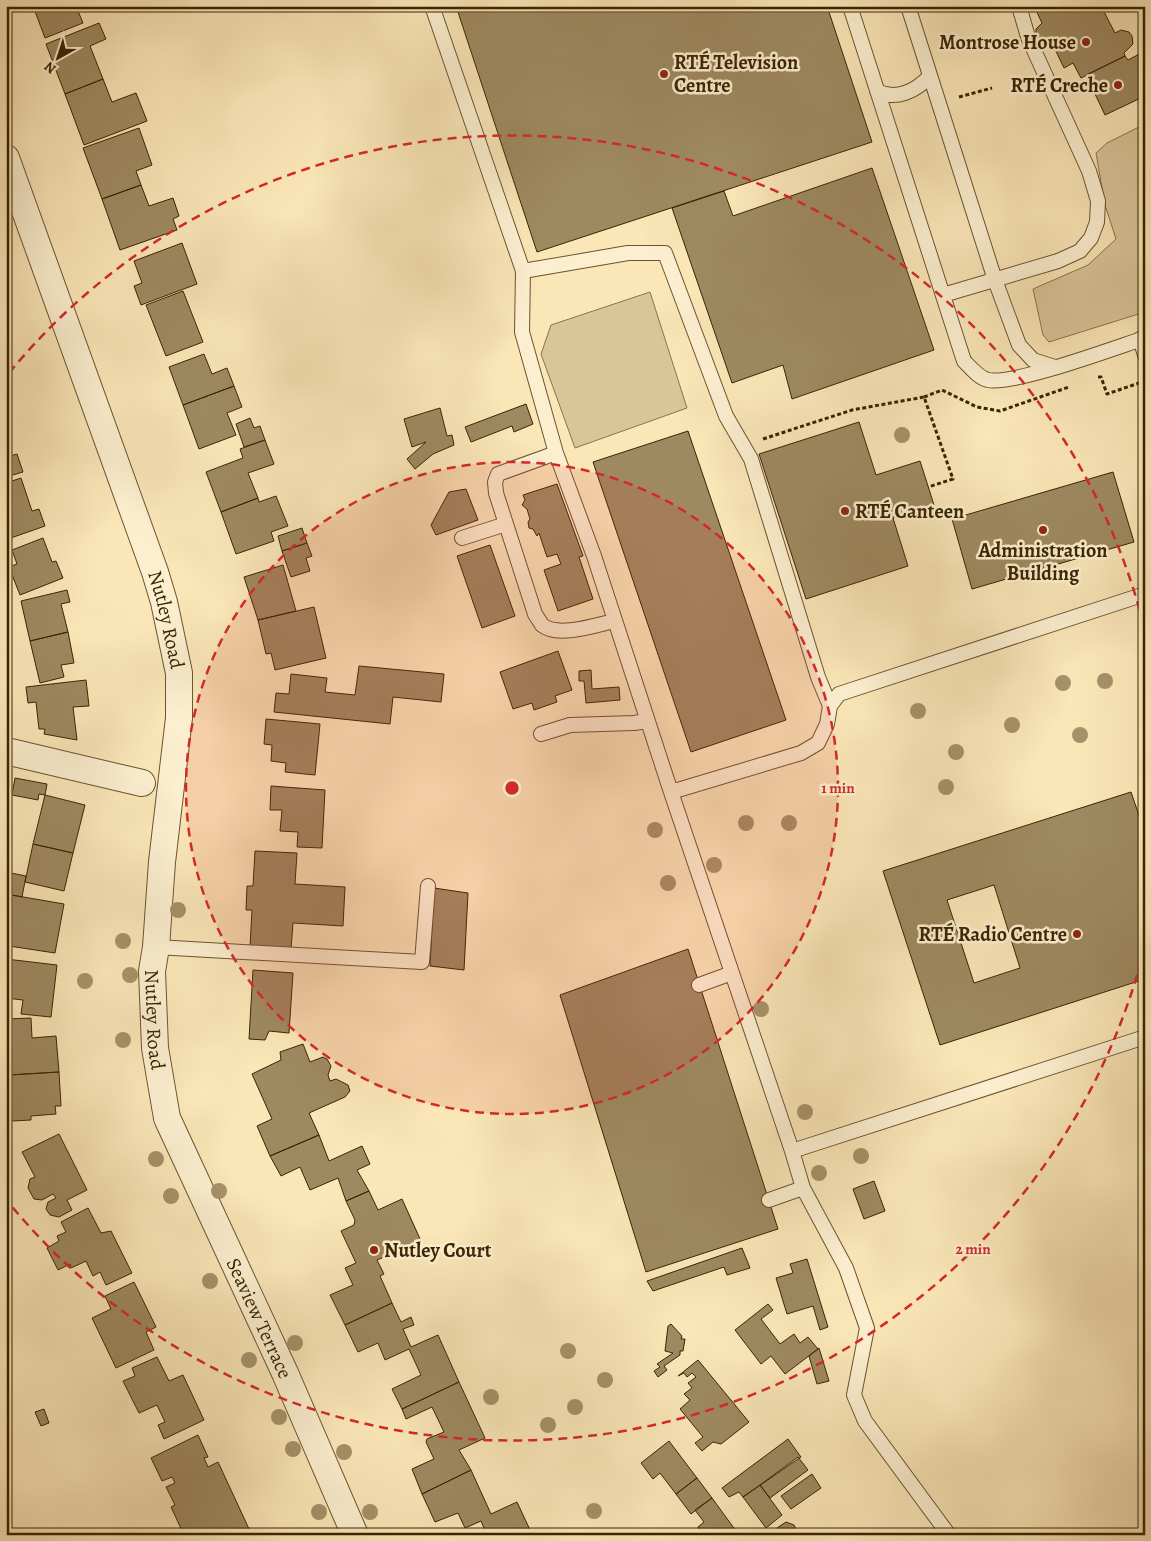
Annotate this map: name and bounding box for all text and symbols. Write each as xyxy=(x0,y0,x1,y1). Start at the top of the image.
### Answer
place label: Montrose House xyxy=(939,29,1076,56)
north arrow xyxy=(32,32,82,82)
marker: Montrose House xyxy=(1080,36,1092,48)
place label: RTÉ Television Centre xyxy=(674,49,798,99)
text: N xyxy=(40,57,60,78)
marker: RTÉ Television Centre xyxy=(658,68,670,80)
place label: RTÉ Creche xyxy=(1011,72,1108,99)
marker: RTÉ Creche xyxy=(1112,79,1124,91)
place label: RTÉ Canteen xyxy=(855,498,964,525)
marker: RTÉ Canteen xyxy=(839,505,851,517)
marker: Administration Building xyxy=(1037,524,1049,536)
place label: Administration Building xyxy=(977,537,1108,587)
street label: Nutley Road xyxy=(142,567,191,671)
text: 1 min xyxy=(821,778,855,798)
centre of rings xyxy=(503,779,521,797)
place label: RTÉ Radio Centre xyxy=(918,921,1067,948)
marker: RTÉ Radio Centre xyxy=(1071,928,1083,940)
street label: Nutley Road xyxy=(138,969,172,1072)
place label: Nutley Court xyxy=(384,1237,492,1264)
text: 2 min xyxy=(955,1239,991,1259)
marker: Nutley Court xyxy=(368,1244,380,1256)
street label: Seaview Terrace xyxy=(220,1253,299,1383)

